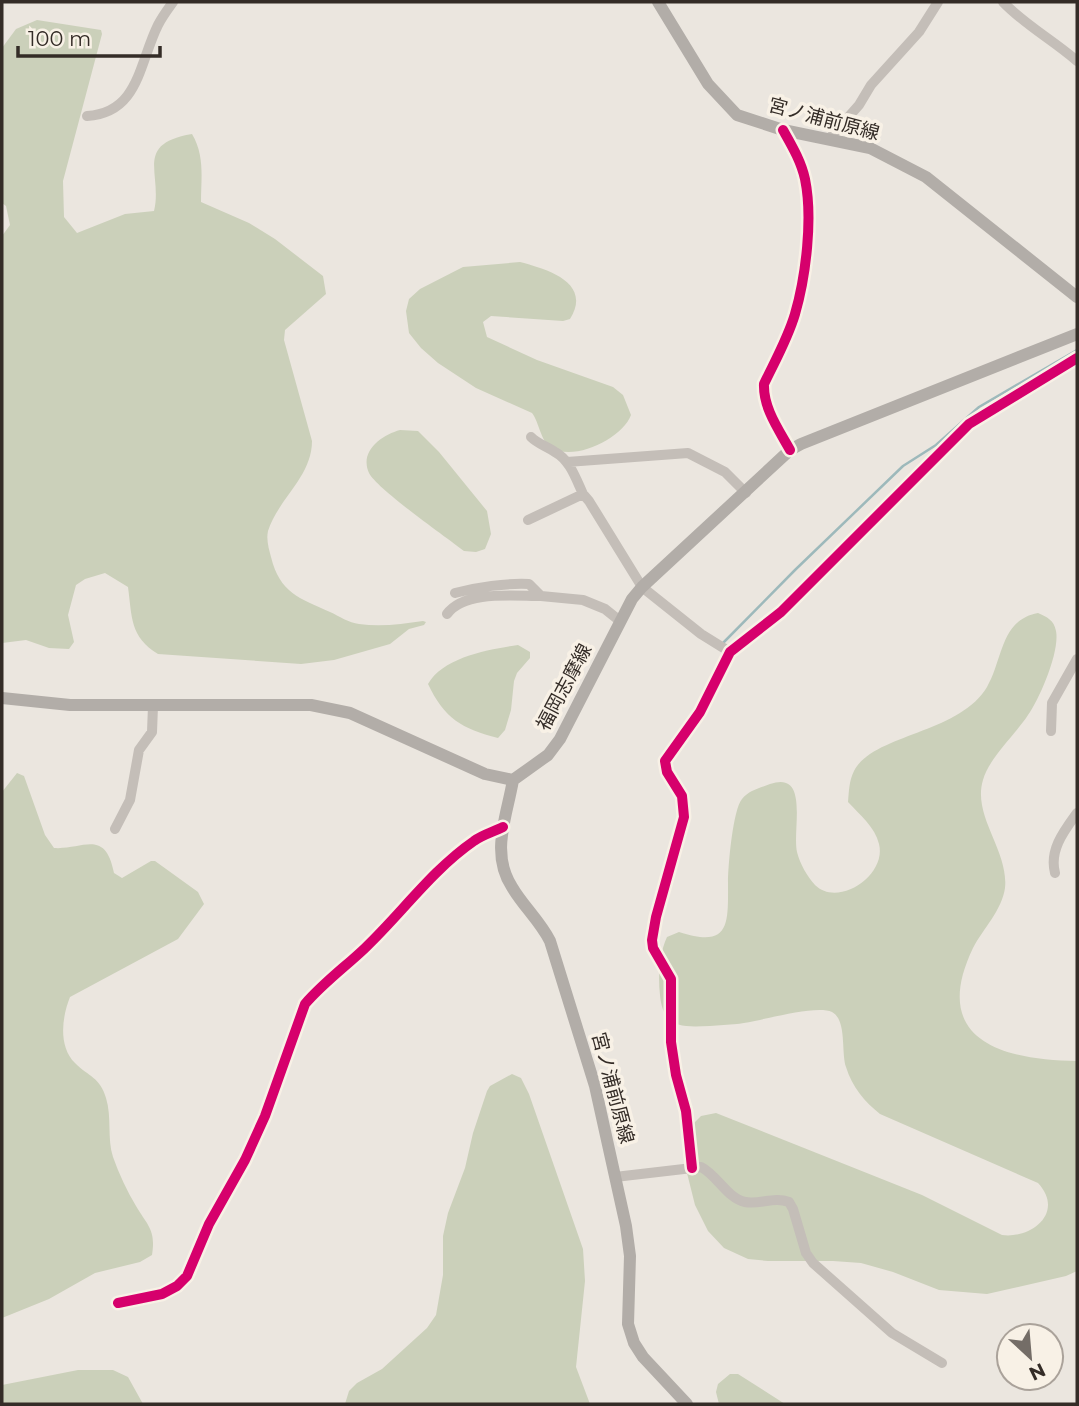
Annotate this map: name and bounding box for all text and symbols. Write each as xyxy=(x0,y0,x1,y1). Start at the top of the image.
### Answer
scale bar xyxy=(18,14,159,58)
text: 100 m xyxy=(28,26,91,51)
street label: 宮ノ浦前原線 xyxy=(766,93,882,145)
street label: 福岡志摩線 xyxy=(532,640,596,734)
street label: 宮ノ浦前原線 xyxy=(587,1030,639,1146)
north arrow xyxy=(995,1322,1065,1392)
text: N xyxy=(1025,1358,1049,1386)

